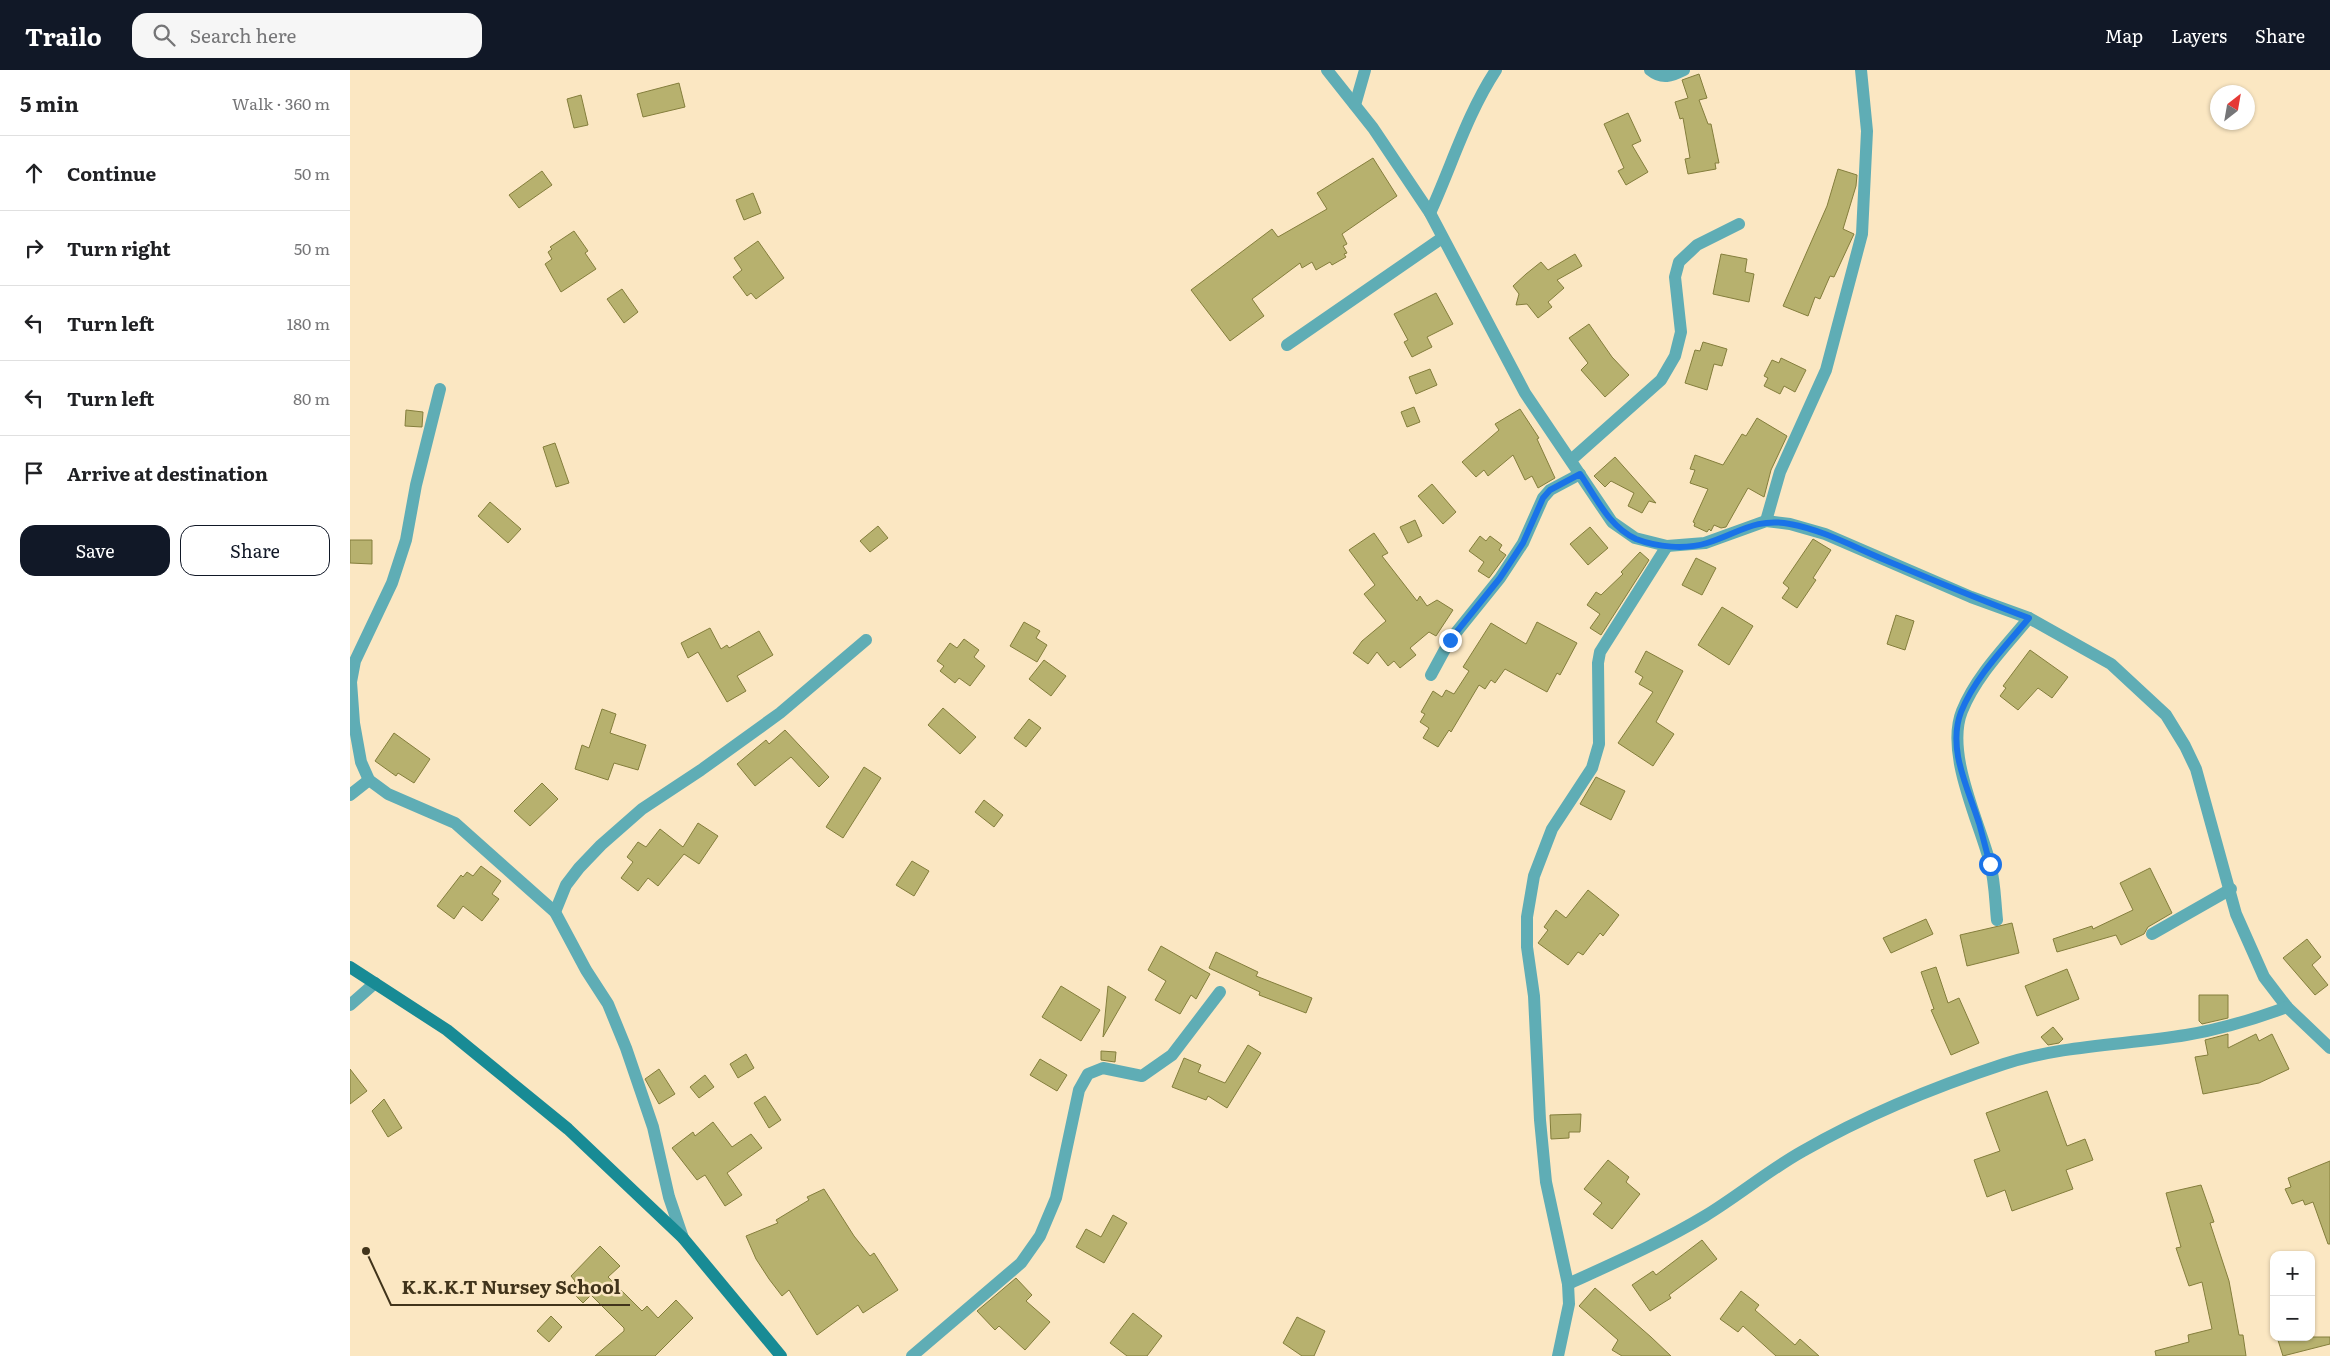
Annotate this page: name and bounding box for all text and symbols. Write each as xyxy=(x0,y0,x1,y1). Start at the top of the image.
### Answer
search box xyxy=(132,13,482,58)
text: Trailo xyxy=(25,18,102,53)
icon: search xyxy=(150,21,178,49)
text: Search here xyxy=(190,21,296,49)
text: Map xyxy=(2105,22,2143,49)
text: Layers xyxy=(2171,22,2227,49)
text: Share xyxy=(2255,22,2305,49)
north arrow xyxy=(2210,85,2255,130)
text: 5 min xyxy=(20,87,79,118)
text: Walk · 360 m xyxy=(232,91,330,115)
icon: ahead xyxy=(20,159,48,187)
text: Continue xyxy=(67,159,156,187)
text: 50 m xyxy=(294,161,330,185)
icon: right xyxy=(20,234,48,262)
text: Turn right xyxy=(67,234,171,262)
text: 50 m xyxy=(294,236,330,260)
icon: left xyxy=(20,309,48,337)
text: Turn left xyxy=(67,309,154,337)
text: 180 m xyxy=(287,311,330,335)
icon: left xyxy=(20,384,48,412)
text: Turn left xyxy=(67,384,154,412)
text: 80 m xyxy=(293,386,330,410)
icon: arrive xyxy=(20,459,48,487)
text: Arrive at destination xyxy=(67,459,268,487)
button: Save xyxy=(20,525,170,576)
button: Share xyxy=(180,525,330,576)
route end xyxy=(1439,629,1462,652)
route start xyxy=(1979,853,2002,876)
map controls xyxy=(2270,1251,2315,1341)
button: + xyxy=(2270,1251,2315,1296)
callout: K.K.K.T Nursey School xyxy=(391,1271,630,1305)
text: K.K.K.T Nursey School xyxy=(401,1272,621,1300)
button: − xyxy=(2270,1296,2315,1341)

